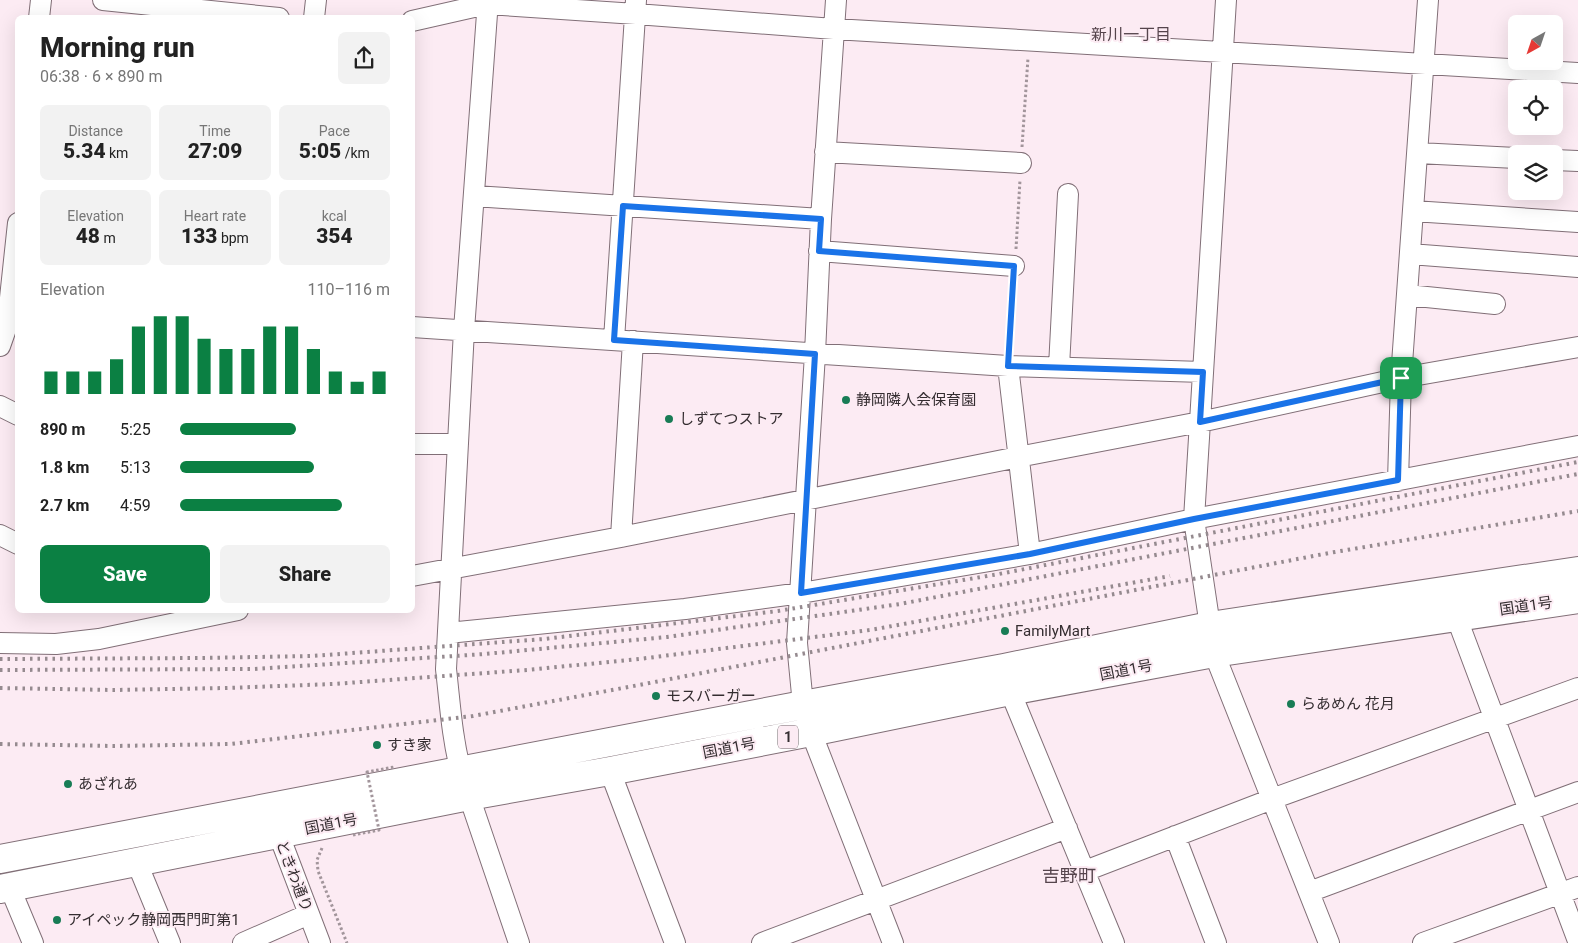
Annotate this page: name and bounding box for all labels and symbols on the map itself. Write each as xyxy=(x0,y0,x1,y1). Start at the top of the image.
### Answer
north arrow xyxy=(1508,15,1562,70)
district label: 新川一丁目 xyxy=(1091,25,1171,44)
pin xyxy=(1380,357,1422,399)
place label: 静岡隣人会保育園 xyxy=(856,391,976,409)
marker: 静岡隣人会保育園 xyxy=(840,394,852,406)
place label: しずてつストア xyxy=(679,410,783,428)
marker: しずてつストア xyxy=(663,413,675,425)
street label: 国道1号 xyxy=(1498,593,1554,619)
place label: FamilyMart xyxy=(1015,622,1090,640)
marker: FamilyMart xyxy=(999,625,1011,637)
street label: 国道1号 xyxy=(1098,656,1154,684)
place label: モスバーガー xyxy=(666,687,756,705)
marker: モスバーガー xyxy=(650,690,662,702)
place label: らあめん 花月 xyxy=(1301,695,1395,713)
marker: らあめん 花月 xyxy=(1285,698,1297,710)
road number: 1 xyxy=(778,726,798,749)
street label: 国道1号 xyxy=(701,734,757,762)
place label: すき家 xyxy=(387,736,432,754)
marker: すき家 xyxy=(371,739,383,751)
place label: あざれあ xyxy=(78,775,138,793)
marker: あざれあ xyxy=(62,778,74,790)
street label: 国道1号 xyxy=(303,810,359,838)
street label: ときわ通り xyxy=(272,838,316,914)
district label: 吉野町 xyxy=(1042,865,1096,886)
place label: アイペック静岡西門町第1 xyxy=(67,911,240,929)
marker: アイペック静岡西門町第1 xyxy=(51,914,63,926)

